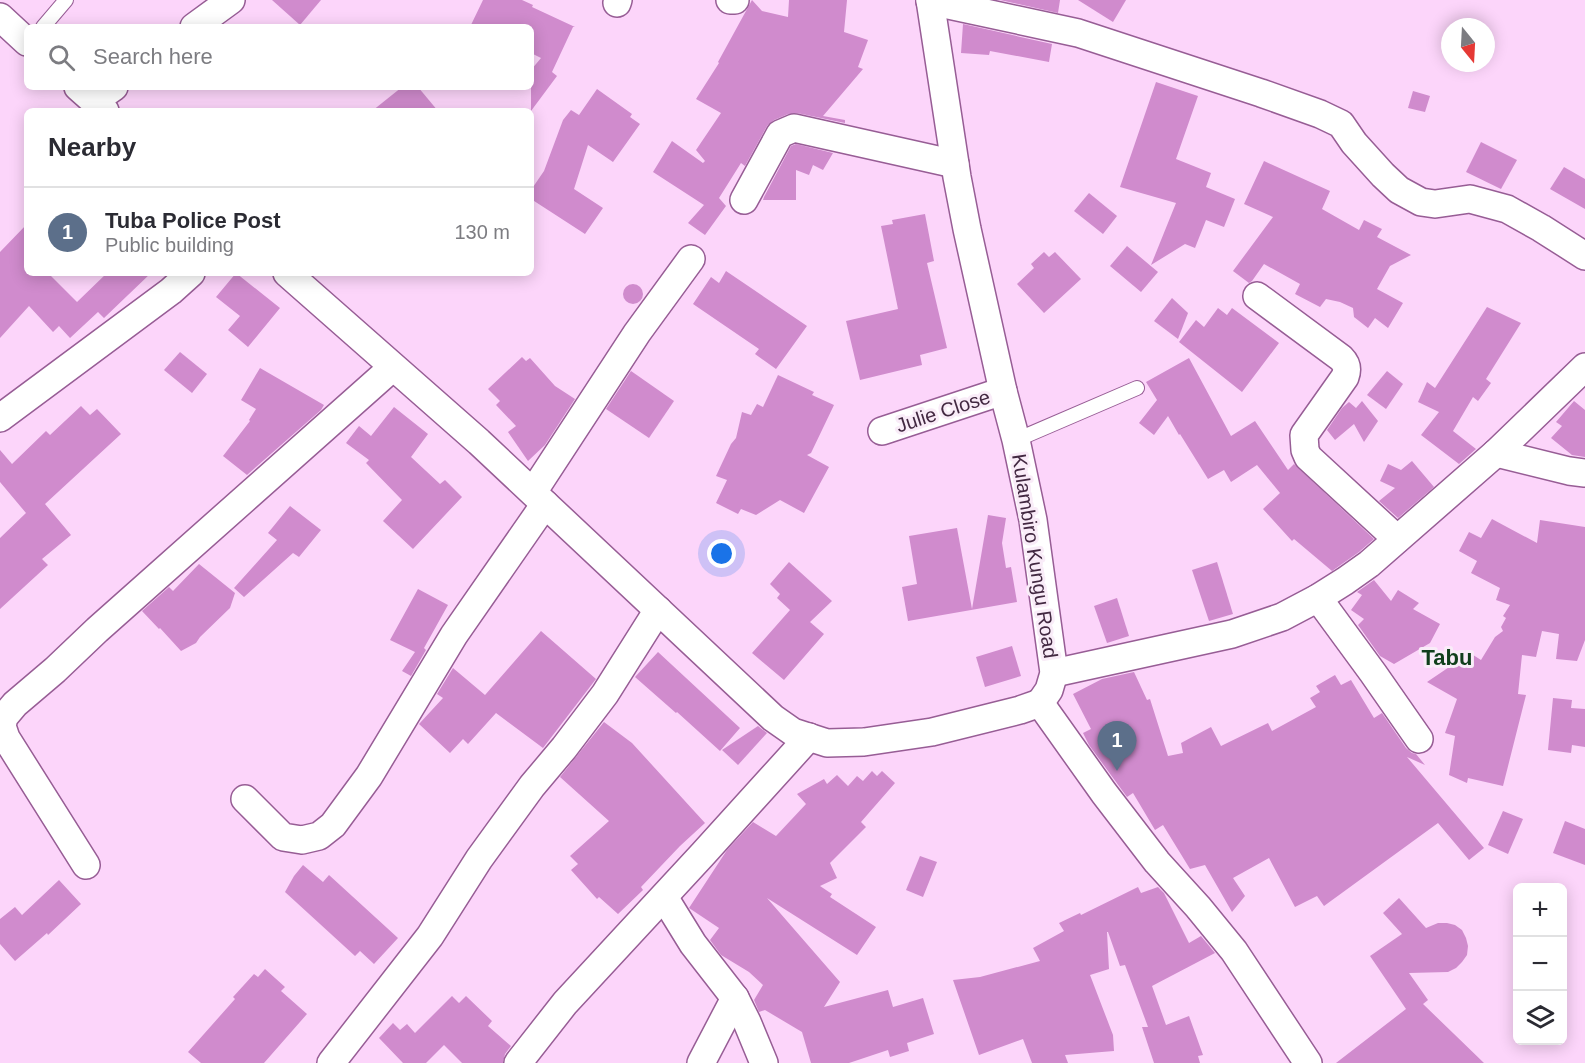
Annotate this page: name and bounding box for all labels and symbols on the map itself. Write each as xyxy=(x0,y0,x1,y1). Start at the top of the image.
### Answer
north arrow xyxy=(1441,18,1495,72)
street label: Julie Close xyxy=(893,385,993,437)
street label: Kulambiro Kungu Road xyxy=(1008,452,1062,660)
your location xyxy=(707,539,736,568)
district label: Tabu xyxy=(1422,645,1472,670)
pin: 1 xyxy=(1098,722,1136,771)

